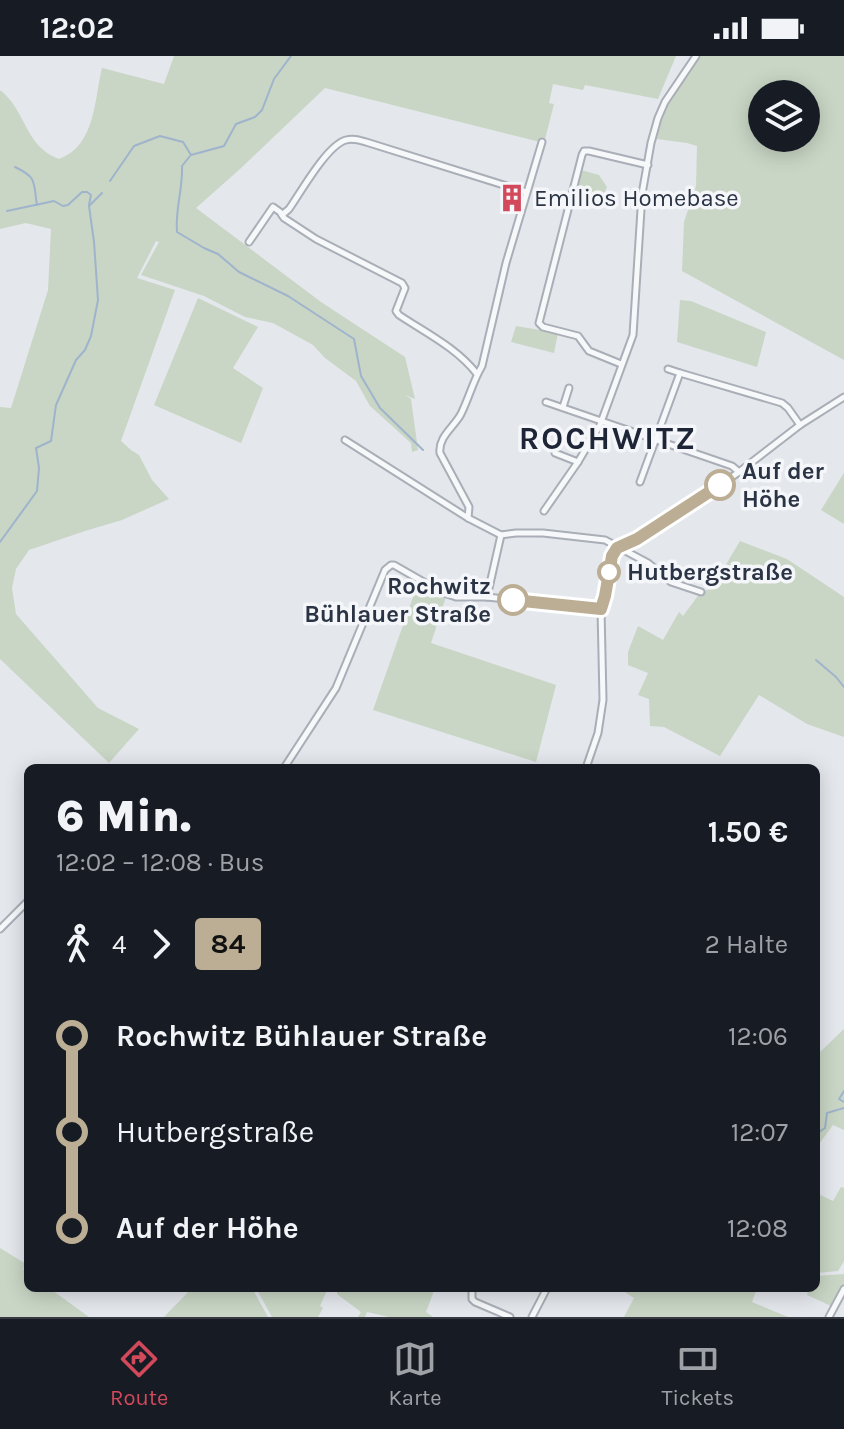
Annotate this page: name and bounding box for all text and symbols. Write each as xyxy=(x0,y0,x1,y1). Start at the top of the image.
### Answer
text: 12:02 xyxy=(40,10,114,46)
map controls xyxy=(748,80,820,152)
button: layers xyxy=(748,80,820,152)
building icon: Emilios Homebase xyxy=(497,183,527,213)
place label: Emilios Homebase xyxy=(534,184,739,212)
district label: ROCHWITZ xyxy=(519,420,697,457)
place label: Auf der Höhe xyxy=(742,457,824,513)
marker: Auf der Höhe xyxy=(705,470,735,500)
place label: Hutbergstraße xyxy=(627,558,793,586)
marker: Hutbergstraße xyxy=(598,561,620,583)
place label: Rochwitz Bühlauer Straße xyxy=(304,572,491,628)
marker: Rochwitz Bühlauer Straße xyxy=(498,585,528,615)
text: 6 Min. xyxy=(56,791,191,842)
text: 1.50 € xyxy=(708,814,788,850)
text: 12:02 – 12:08 · Bus xyxy=(56,847,264,878)
icon: walk xyxy=(56,922,100,966)
icon: forward xyxy=(139,922,183,966)
text: 84 xyxy=(211,927,245,960)
text: 4 xyxy=(112,929,127,960)
text: 2 Halte xyxy=(705,929,788,960)
text: Rochwitz Bühlauer Straße xyxy=(116,1018,487,1054)
text: 12:06 xyxy=(728,1021,788,1052)
text: Hutbergstraße xyxy=(116,1114,314,1150)
text: 12:07 xyxy=(731,1117,788,1148)
text: Auf der Höhe xyxy=(116,1210,299,1246)
text: 12:08 xyxy=(727,1213,788,1244)
tab: Route xyxy=(110,1337,168,1411)
tab: Karte xyxy=(388,1337,441,1411)
tab: Tickets xyxy=(662,1337,734,1411)

